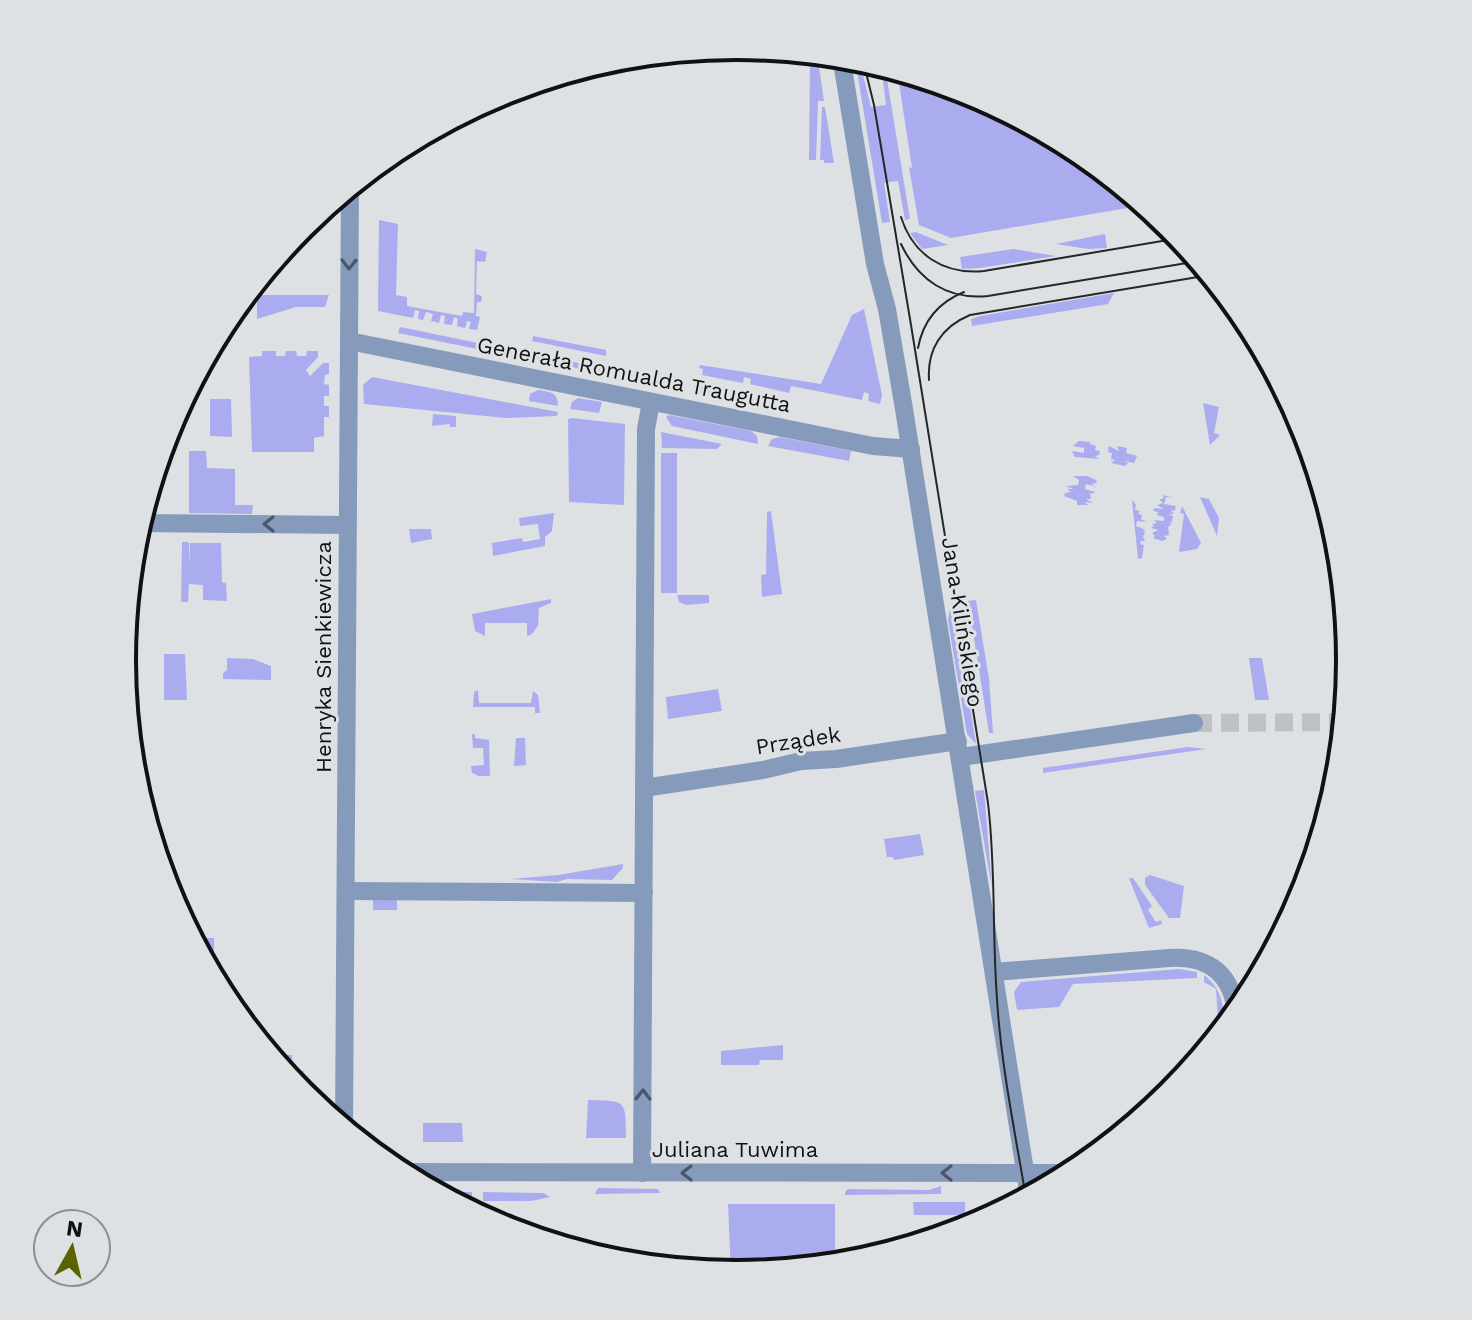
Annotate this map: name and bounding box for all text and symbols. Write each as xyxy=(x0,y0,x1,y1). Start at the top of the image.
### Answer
one-way arrow xyxy=(340,258,358,271)
street label: Generała Romualda Traugutta xyxy=(475,332,793,417)
one-way arrow xyxy=(262,515,275,533)
street label: Jana Kilińskiego xyxy=(937,535,988,709)
street label: Henryka Sienkiewicza xyxy=(311,541,336,773)
street label: Prządek xyxy=(754,721,842,760)
one-way arrow xyxy=(634,1088,652,1101)
street label: Juliana Tuwima xyxy=(652,1137,818,1162)
one-way arrow xyxy=(680,1164,693,1182)
one-way arrow xyxy=(940,1164,953,1182)
north arrow xyxy=(32,1208,112,1288)
text: N xyxy=(65,1215,85,1242)

